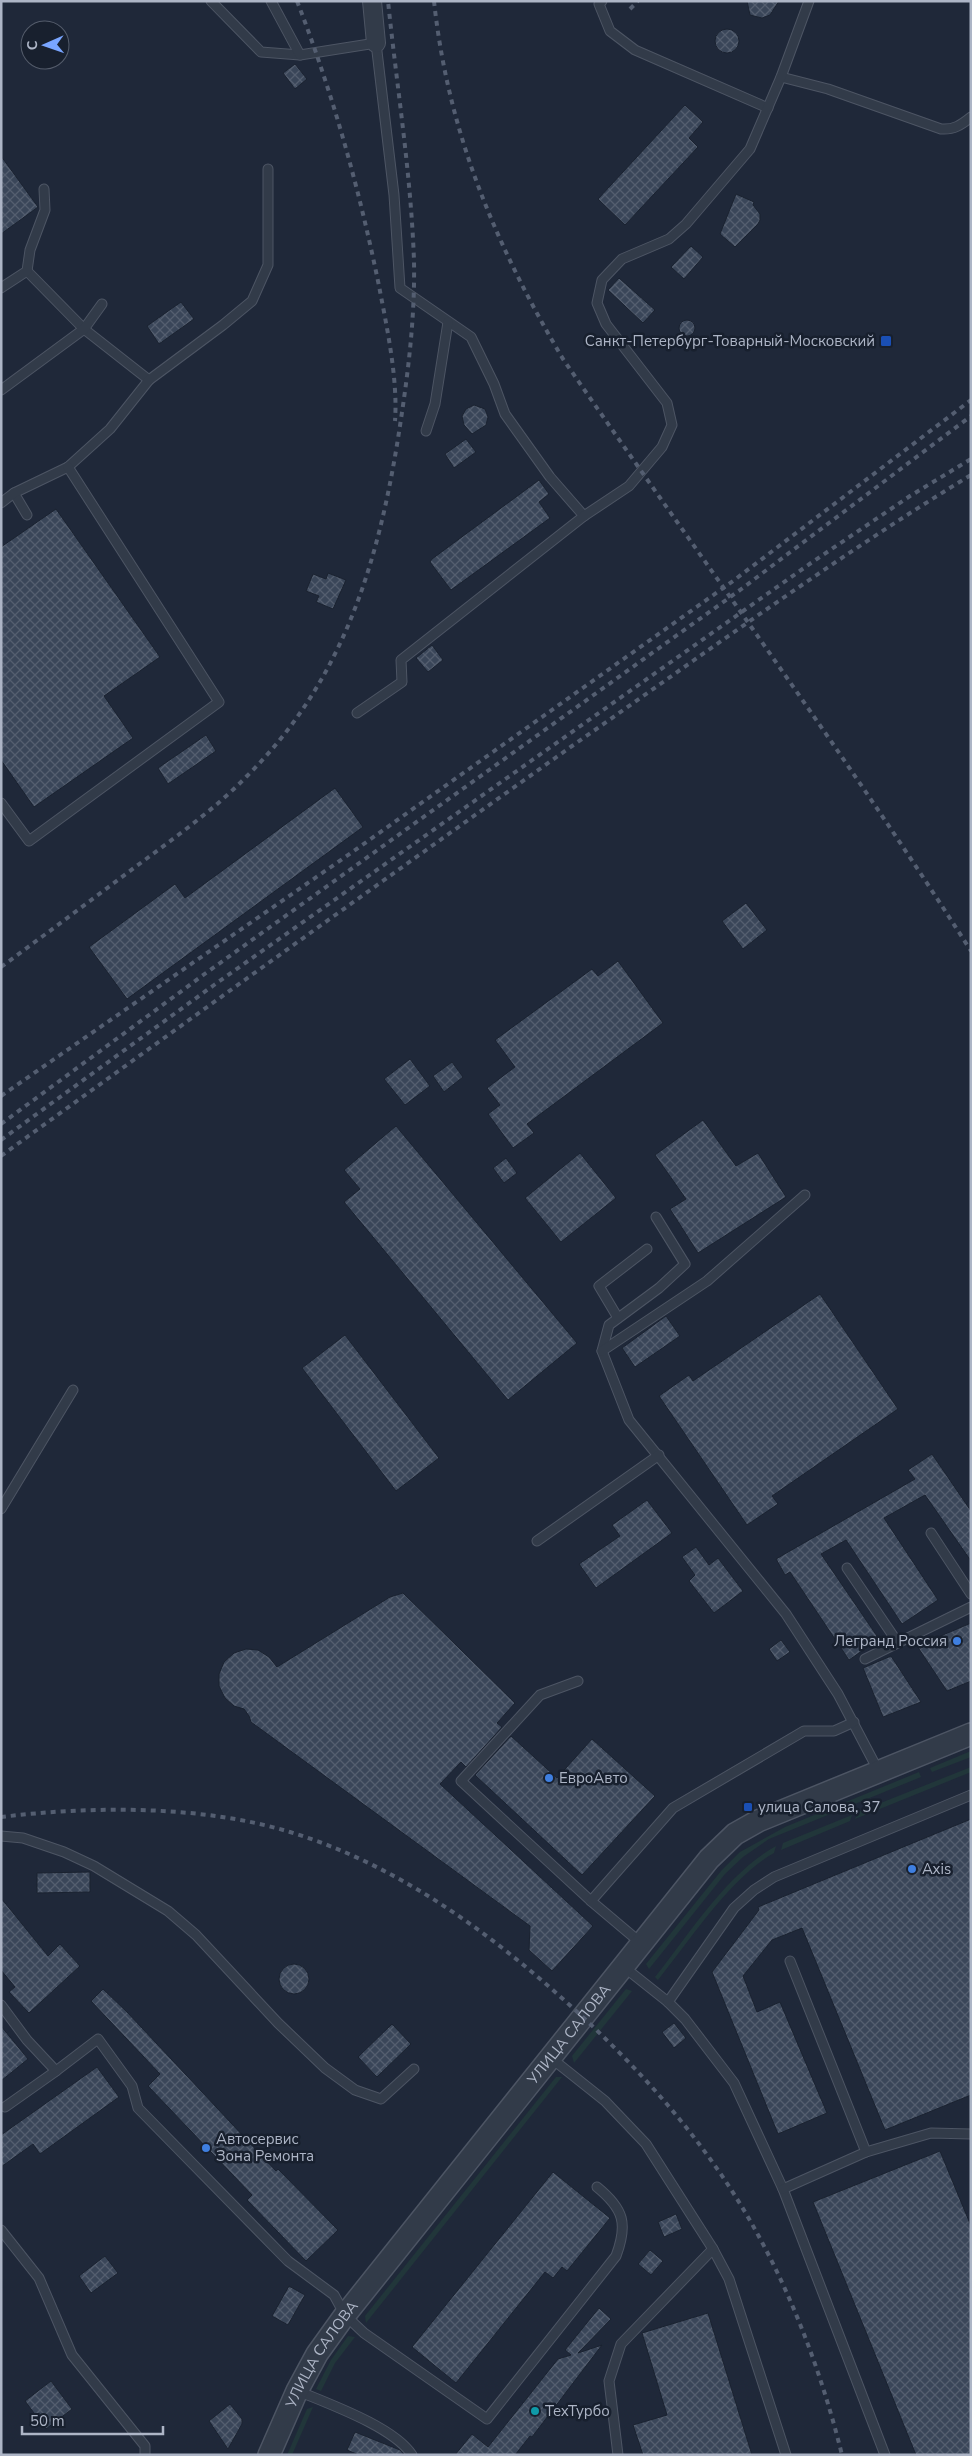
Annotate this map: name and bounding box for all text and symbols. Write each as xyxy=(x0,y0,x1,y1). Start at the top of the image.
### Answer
north arrow xyxy=(20,20,70,70)
text: С xyxy=(23,40,42,51)
place label: Санкт-Петербург-Товарный-Московский xyxy=(585,331,875,351)
marker: Санкт-Петербург-Товарный-Московский xyxy=(879,334,893,348)
place label: Легранд Россия xyxy=(834,1631,947,1651)
marker: Легранд Россия xyxy=(951,1635,963,1647)
place label: ЕвроАвто xyxy=(559,1768,628,1788)
marker: ЕвроАвто xyxy=(543,1772,555,1784)
place label: улица Салова, 37 xyxy=(758,1797,880,1817)
marker: улица Салова, 37 xyxy=(742,1801,754,1813)
place label: Axis xyxy=(922,1859,951,1879)
marker: Axis xyxy=(906,1863,918,1875)
street label: УЛИЦА САЛОВА xyxy=(522,1980,615,2089)
place label: Автосервис Зона Ремонта xyxy=(216,2129,314,2166)
marker: Автосервис Зона Ремонта xyxy=(200,2142,212,2154)
street label: УЛИЦА САЛОВА xyxy=(280,2297,363,2412)
place label: ТехТурбо xyxy=(545,2401,610,2421)
scale bar xyxy=(22,2404,164,2436)
marker: ТехТурбо xyxy=(529,2405,541,2417)
text: 50 m xyxy=(30,2411,65,2431)

